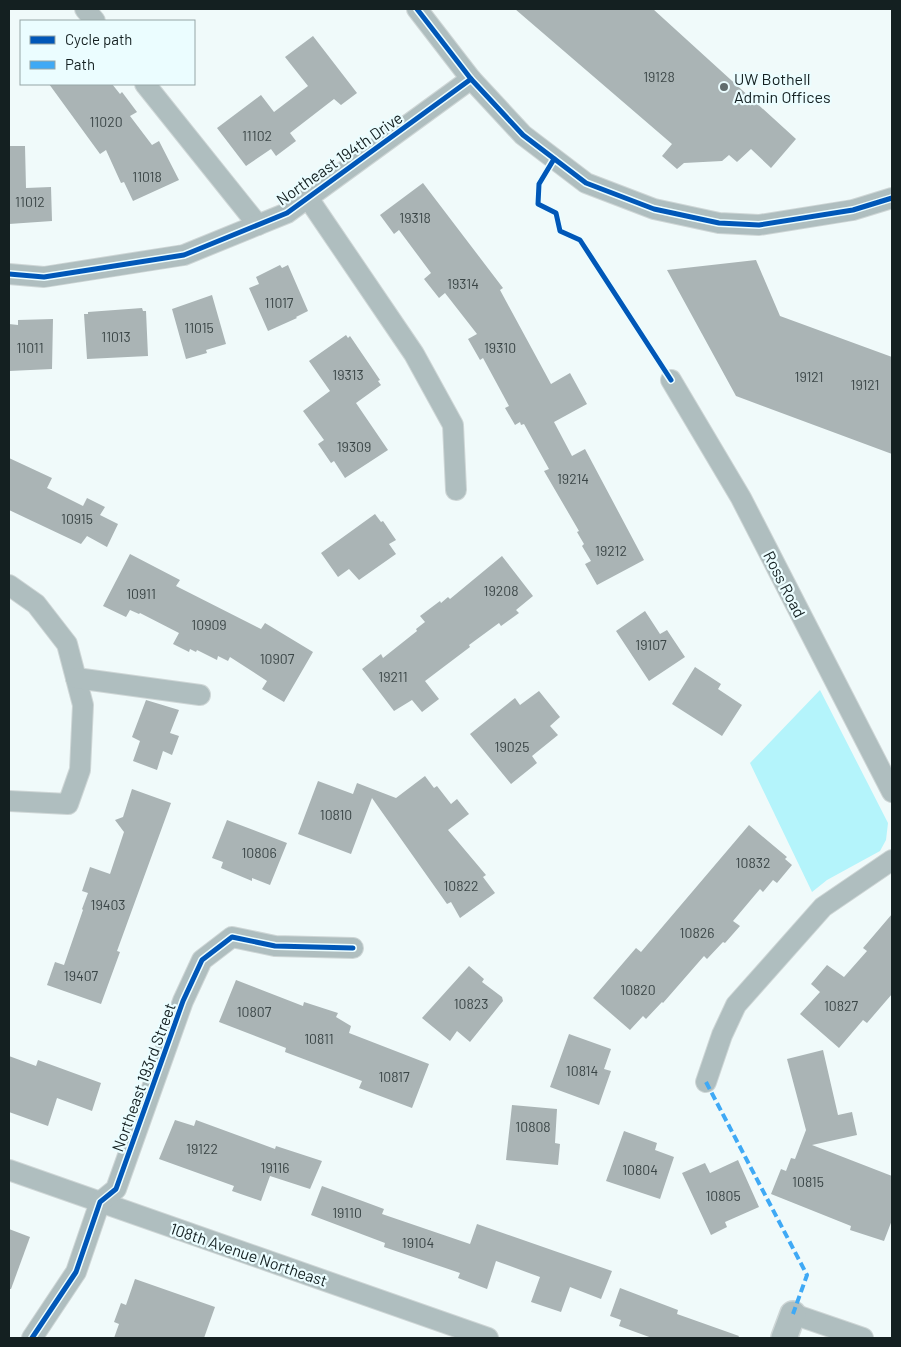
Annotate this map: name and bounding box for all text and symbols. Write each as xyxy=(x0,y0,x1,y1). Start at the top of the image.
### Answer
legend xyxy=(20,20,195,85)
text: Cycle path xyxy=(65,30,132,48)
text: Path xyxy=(65,55,95,73)
house number: 19128 xyxy=(643,68,675,85)
place label: UW Bothell Admin Offices xyxy=(734,69,831,106)
marker: UW Bothell Admin Offices xyxy=(718,81,730,93)
street label: Northeast 194th Drive xyxy=(272,107,406,209)
house number: 11020 xyxy=(89,113,123,130)
house number: 11102 xyxy=(242,127,272,144)
house number: 11018 xyxy=(132,168,162,185)
house number: 11012 xyxy=(15,193,45,210)
house number: 19318 xyxy=(399,209,431,226)
house number: 19314 xyxy=(447,275,479,292)
house number: 11017 xyxy=(265,294,294,311)
house number: 11015 xyxy=(184,319,214,336)
house number: 11013 xyxy=(101,328,131,345)
house number: 11011 xyxy=(16,339,44,356)
house number: 19310 xyxy=(484,339,516,356)
house number: 19313 xyxy=(332,366,364,383)
house number: 19121 xyxy=(794,368,824,385)
house number: 19121 xyxy=(850,376,880,393)
house number: 19309 xyxy=(337,438,371,455)
house number: 19214 xyxy=(557,470,589,487)
house number: 10915 xyxy=(61,510,93,527)
house number: 19212 xyxy=(595,542,627,559)
street label: Ross Road xyxy=(760,548,810,620)
house number: 19208 xyxy=(484,582,518,599)
house number: 10911 xyxy=(126,585,156,602)
house number: 10909 xyxy=(191,616,227,633)
house number: 19107 xyxy=(635,636,667,653)
house number: 10907 xyxy=(260,650,295,667)
house number: 19211 xyxy=(378,668,408,685)
house number: 19025 xyxy=(495,738,529,755)
house number: 10810 xyxy=(320,806,352,823)
house number: 10806 xyxy=(241,844,277,861)
house number: 10832 xyxy=(736,854,770,871)
house number: 10822 xyxy=(443,877,479,894)
house number: 19403 xyxy=(90,896,126,913)
house number: 10826 xyxy=(680,924,714,941)
house number: 19407 xyxy=(64,967,99,984)
house number: 10820 xyxy=(620,981,656,998)
house number: 10823 xyxy=(454,995,488,1012)
house number: 10827 xyxy=(824,997,858,1014)
street label: Northeast 193rd Street xyxy=(107,1000,179,1154)
house number: 10807 xyxy=(237,1003,272,1020)
house number: 10811 xyxy=(304,1030,334,1047)
house number: 10814 xyxy=(566,1062,598,1079)
house number: 10817 xyxy=(378,1068,410,1085)
house number: 10808 xyxy=(515,1118,551,1135)
house number: 19122 xyxy=(186,1140,218,1157)
house number: 19116 xyxy=(261,1159,289,1176)
house number: 10804 xyxy=(622,1161,658,1178)
house number: 10815 xyxy=(792,1173,824,1190)
house number: 10805 xyxy=(705,1187,741,1204)
house number: 19110 xyxy=(332,1204,362,1221)
street label: 108th Avenue Northeast xyxy=(168,1218,330,1290)
house number: 19104 xyxy=(402,1234,434,1251)

